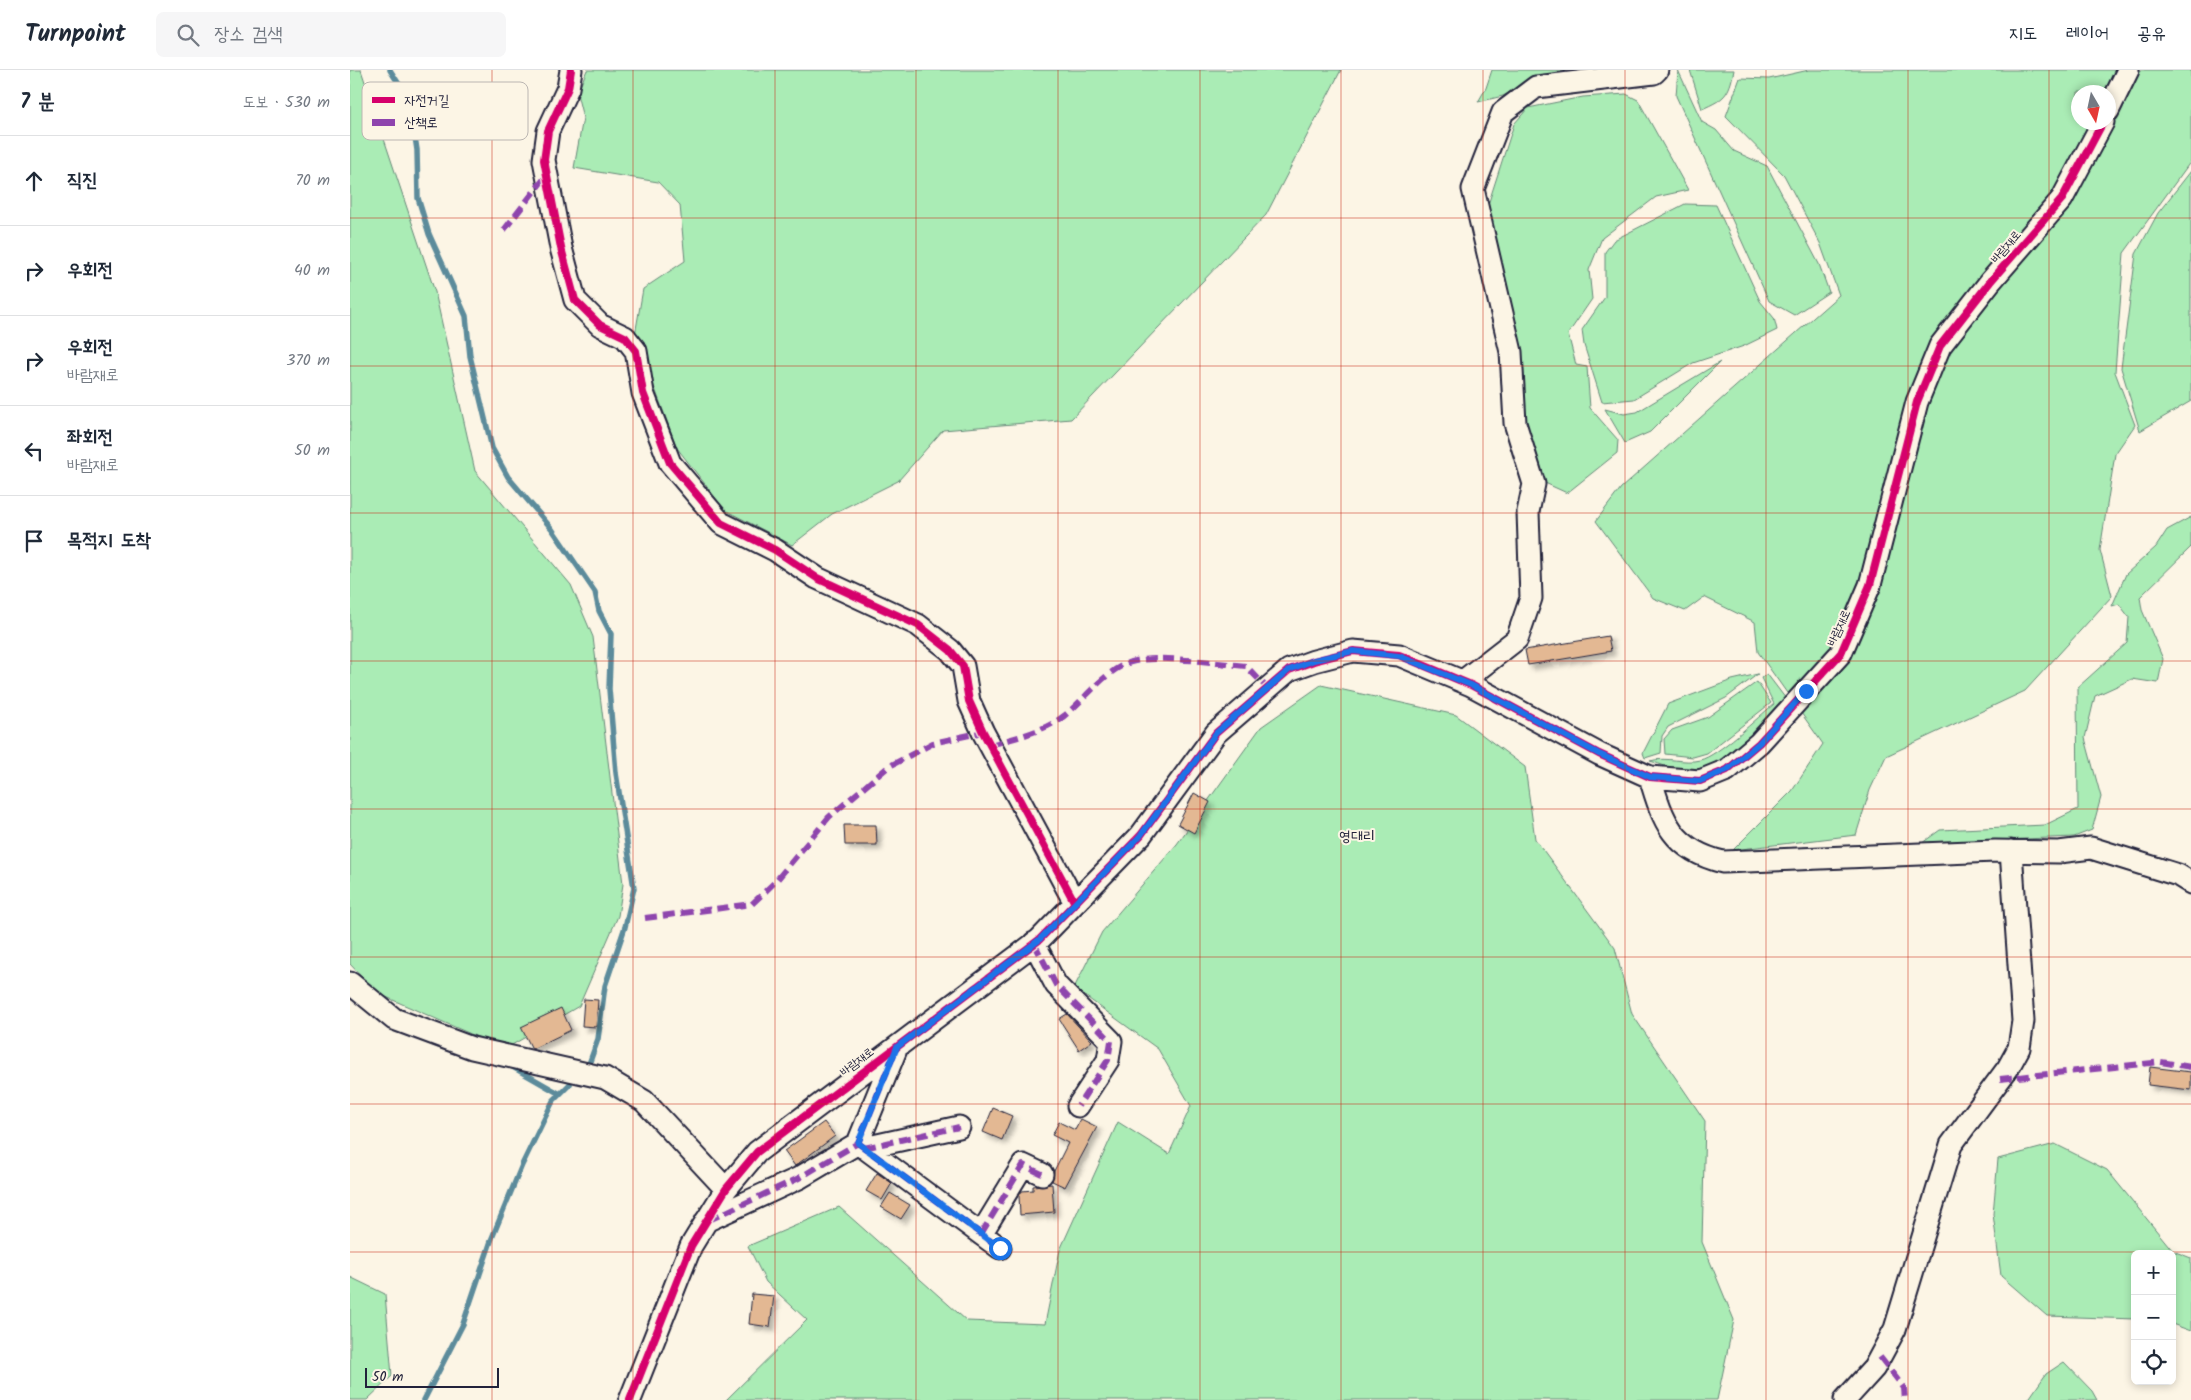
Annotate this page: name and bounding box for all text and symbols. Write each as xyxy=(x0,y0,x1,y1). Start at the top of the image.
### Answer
search box xyxy=(156,12,506,57)
text: Turnpoint xyxy=(25,15,126,54)
text: 장소 검색 xyxy=(214,20,283,50)
text: 지도 xyxy=(2009,20,2038,49)
text: 레이어 xyxy=(2066,20,2109,49)
text: 공유 xyxy=(2137,20,2166,49)
icon: search xyxy=(174,21,202,49)
legend xyxy=(362,82,528,140)
north arrow xyxy=(2071,85,2116,130)
text: 7 분 xyxy=(20,86,55,119)
text: 도보 · 530 m xyxy=(243,90,330,115)
text: 자전거길 xyxy=(404,90,450,112)
text: 산책로 xyxy=(404,112,438,134)
text: 직진 xyxy=(67,166,98,196)
icon: ahead xyxy=(20,167,48,195)
text: 70 m xyxy=(295,168,330,193)
street label: 바람재로 xyxy=(1986,226,2026,268)
text: 우회전 xyxy=(67,256,113,286)
icon: right xyxy=(20,257,48,285)
text: 40 m xyxy=(294,258,330,283)
text: 우회전 xyxy=(67,333,113,363)
icon: right xyxy=(20,347,48,375)
text: 370 m xyxy=(286,348,330,373)
text: 바람재로 xyxy=(67,363,119,388)
text: 좌회전 xyxy=(67,423,113,453)
icon: left xyxy=(20,437,48,465)
text: 50 m xyxy=(294,438,330,463)
text: 바람재로 xyxy=(67,453,119,478)
text: 목적지 도착 xyxy=(67,526,151,556)
icon: arrive xyxy=(20,527,48,555)
street label: 바람재로 xyxy=(1822,606,1856,650)
route end xyxy=(1795,680,1818,703)
district label: 영대리 xyxy=(1339,825,1375,849)
street label: 바람재로 xyxy=(836,1043,878,1081)
route start xyxy=(989,1237,1012,1260)
map controls xyxy=(2131,1250,2176,1385)
button: + xyxy=(2131,1250,2176,1295)
button: − xyxy=(2131,1295,2176,1340)
button: locate xyxy=(2131,1340,2176,1385)
scale bar xyxy=(365,1365,499,1388)
text: 50 m xyxy=(372,1366,403,1388)

